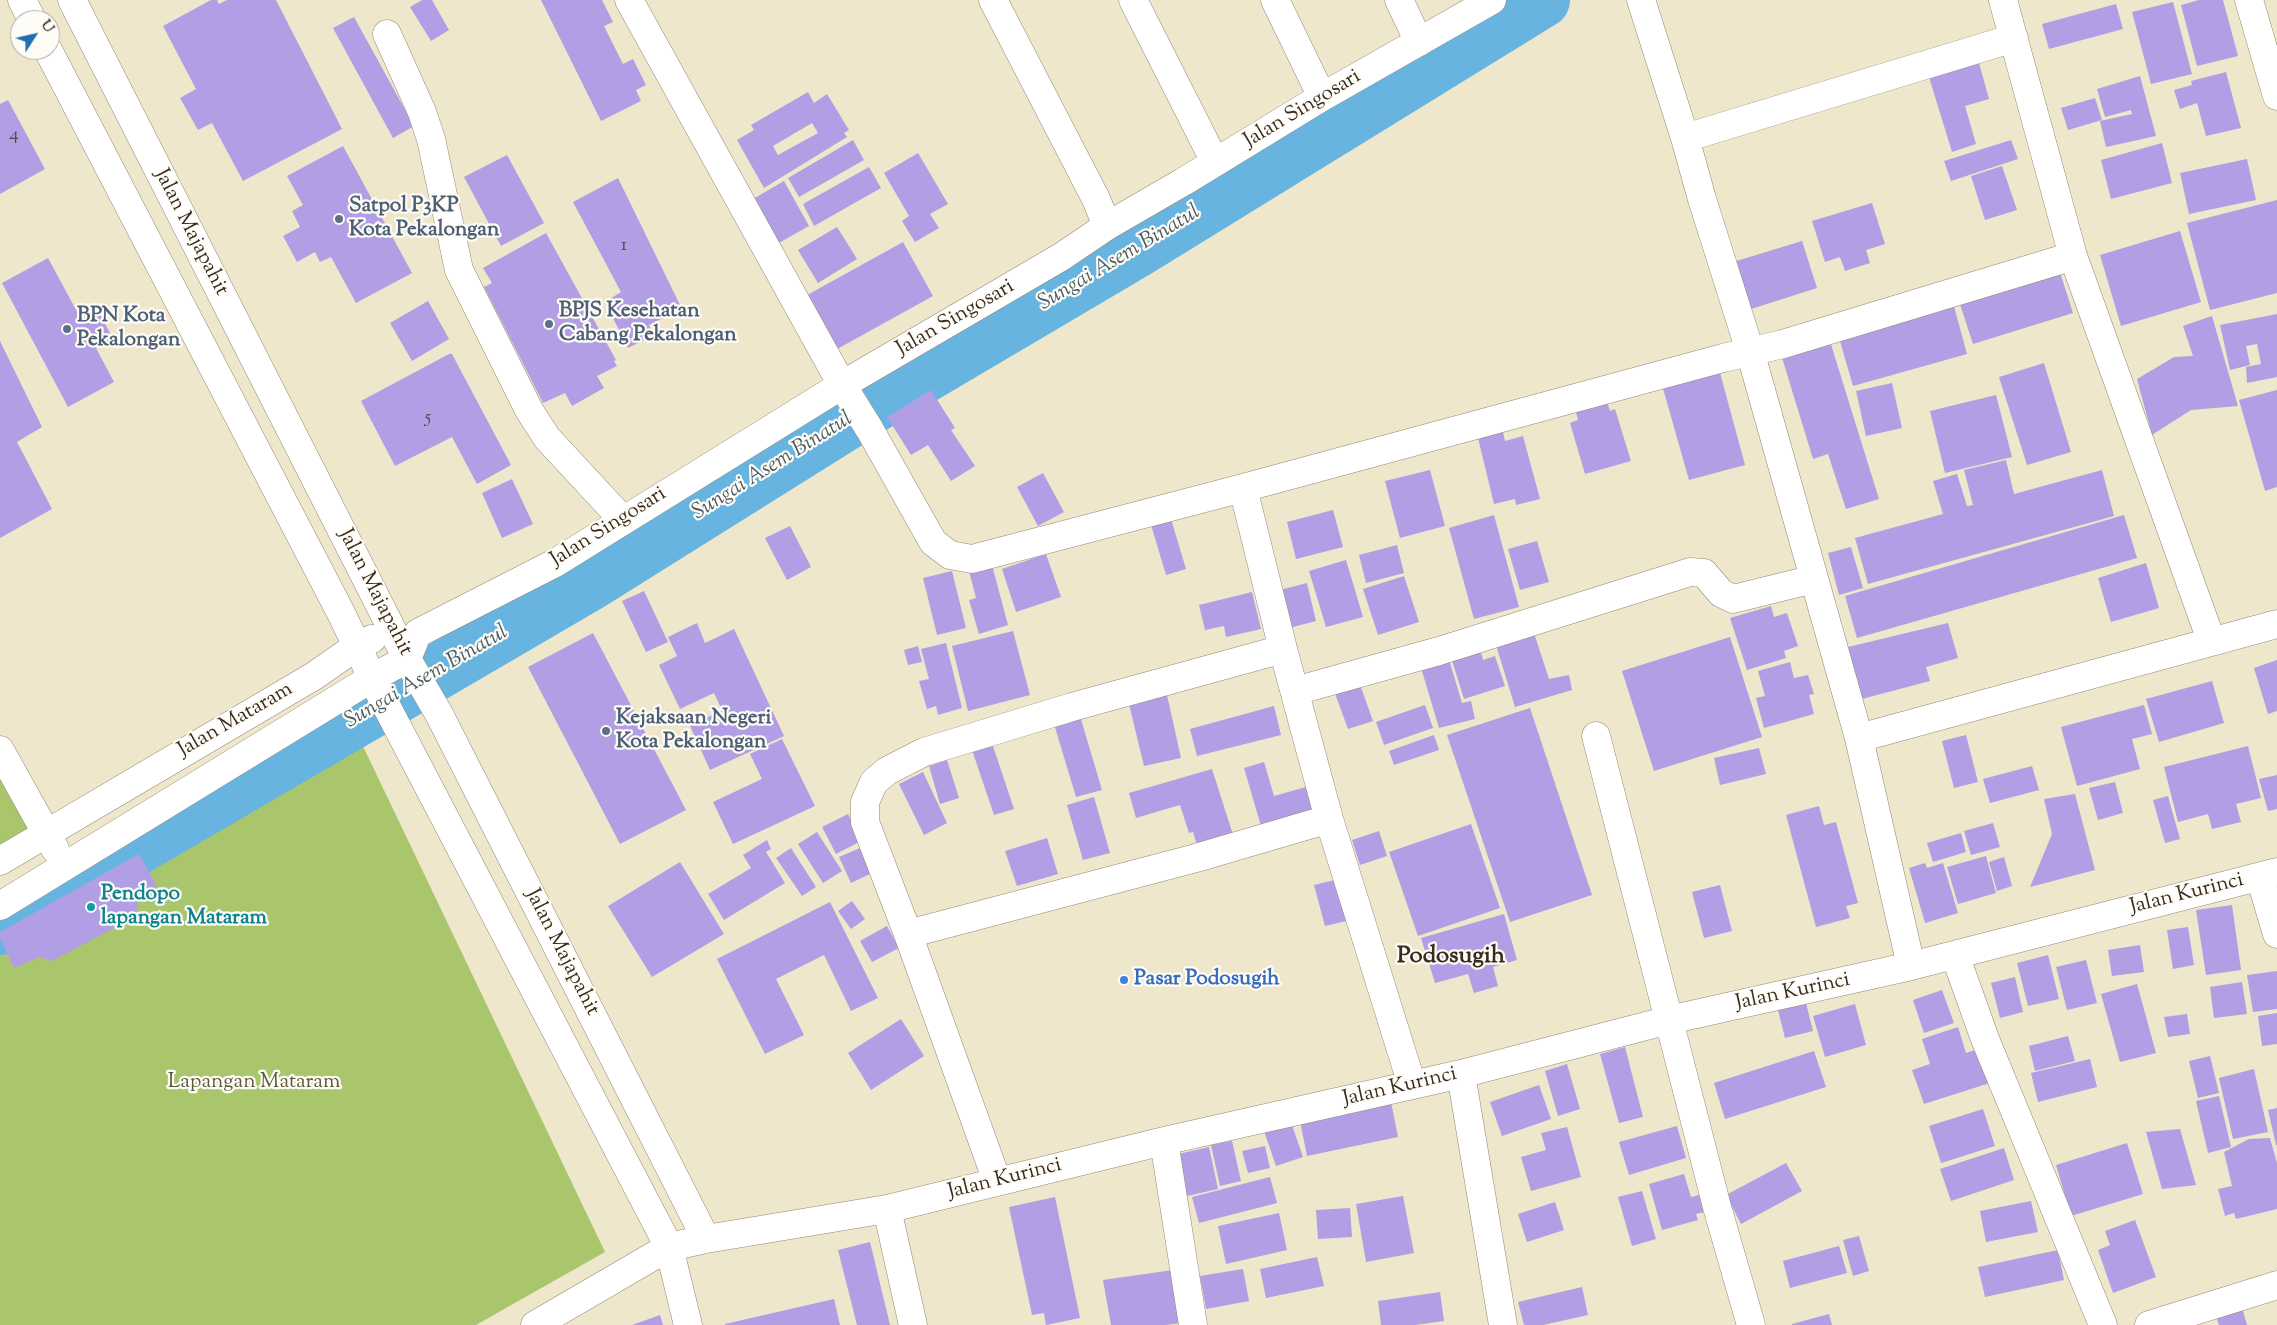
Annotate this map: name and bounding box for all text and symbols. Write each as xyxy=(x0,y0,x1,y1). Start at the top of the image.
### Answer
north arrow xyxy=(10,10,60,60)
text: U xyxy=(35,17,58,37)
street label: Jalan Singosari xyxy=(1240,65,1366,155)
house number: 4 xyxy=(9,125,19,147)
street label: Jalan Majapahit xyxy=(147,165,233,301)
place label: Satpol P3KP Kota Pekalongan xyxy=(349,194,499,244)
water label: Sungai Asem Binatul xyxy=(1034,200,1206,318)
marker: Satpol P3KP Kota Pekalongan xyxy=(333,213,345,225)
house number: 1 xyxy=(621,236,627,258)
street label: Jalan Singosari xyxy=(893,275,1019,363)
place label: BPJS Kesehatan Cabang Pekalongan xyxy=(559,299,737,349)
place label: BPN Kota Pekalongan xyxy=(77,304,180,354)
marker: BPJS Kesehatan Cabang Pekalongan xyxy=(543,318,555,330)
marker: BPN Kota Pekalongan xyxy=(61,323,73,335)
water label: Sungai Asem Binatul xyxy=(688,407,858,527)
house number: 5 xyxy=(425,408,431,430)
street label: Jalan Singosari xyxy=(546,482,672,574)
street label: Jalan Majapahit xyxy=(331,525,417,661)
water label: Sungai Asem Binatul xyxy=(341,621,513,735)
street label: Jalan Mataram xyxy=(174,678,298,764)
place label: Kejaksaan Negeri Kota Pekalongan xyxy=(616,706,771,756)
marker: Kejaksaan Negeri Kota Pekalongan xyxy=(600,725,612,737)
street label: Jalan Kurinci xyxy=(2128,869,2246,921)
place label: Pendopo lapangan Mataram xyxy=(101,882,267,932)
street label: Jalan Majapahit xyxy=(518,885,604,1021)
marker: Pendopo lapangan Mataram xyxy=(85,901,97,913)
district label: Podosugih xyxy=(1397,944,1505,972)
place label: Pasar Podosugih xyxy=(1134,967,1280,993)
street label: Jalan Kurinci xyxy=(1734,969,1852,1017)
marker: Pasar Podosugih xyxy=(1118,974,1130,986)
street label: Jalan Kurinci xyxy=(1341,1063,1459,1113)
park label: Lapangan Mataram xyxy=(168,1070,340,1096)
street label: Jalan Kurinci xyxy=(946,1154,1064,1206)

